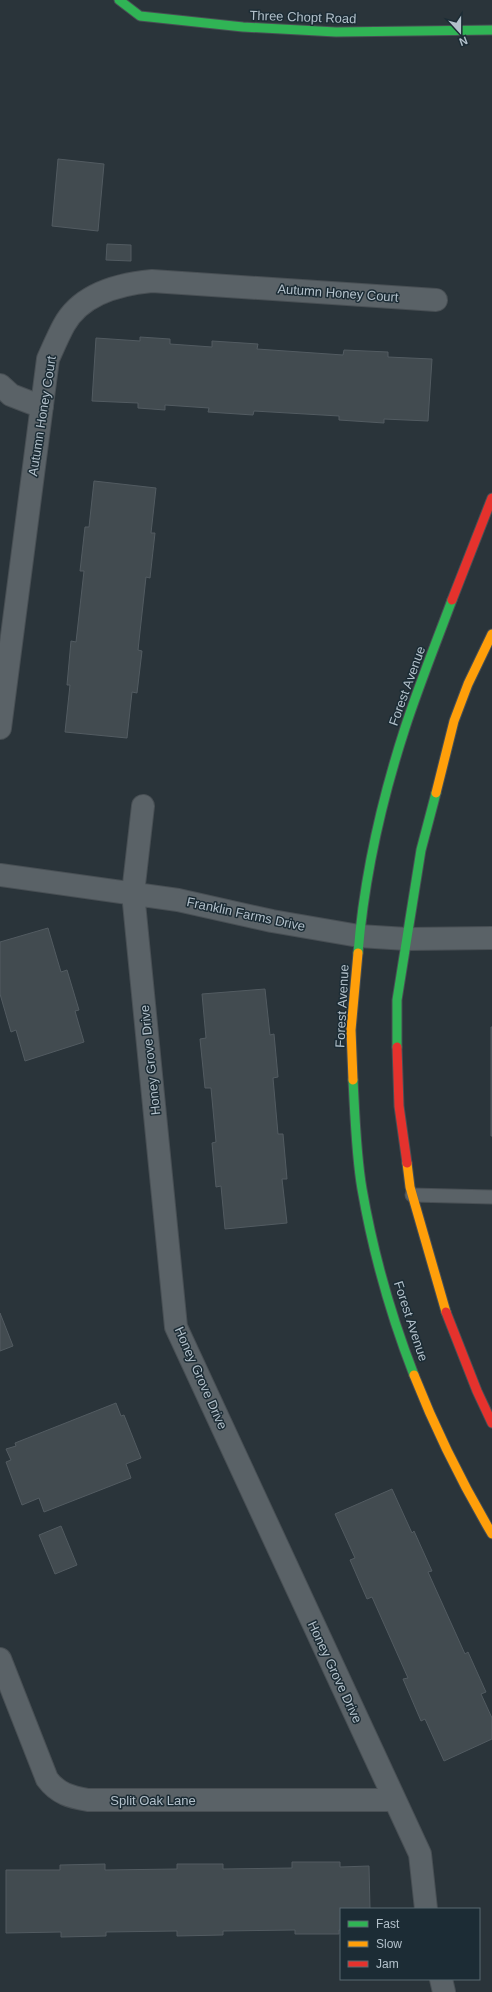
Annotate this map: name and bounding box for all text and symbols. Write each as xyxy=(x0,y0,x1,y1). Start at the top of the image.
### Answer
street label: Three Chopt Road xyxy=(249,8,357,26)
north arrow xyxy=(440,12,480,52)
text: N xyxy=(458,34,469,48)
street label: Autumn Honey Court xyxy=(277,281,399,305)
street label: Autumn Honey Court xyxy=(25,355,59,477)
street label: Forest Avenue xyxy=(386,644,428,728)
street label: Franklin Farms Drive xyxy=(185,894,307,934)
street label: Forest Avenue xyxy=(332,964,352,1048)
street label: Honey Grove Drive xyxy=(137,1004,163,1116)
street label: Forest Avenue xyxy=(391,1279,431,1363)
street label: Honey Grove Drive xyxy=(172,1324,230,1432)
street label: Honey Grove Drive xyxy=(305,1619,365,1725)
street label: Split Oak Lane xyxy=(110,1793,196,1808)
legend xyxy=(340,1908,480,1980)
text: Fast xyxy=(376,1917,400,1931)
text: Slow xyxy=(376,1937,402,1951)
text: Jam xyxy=(376,1957,399,1971)

